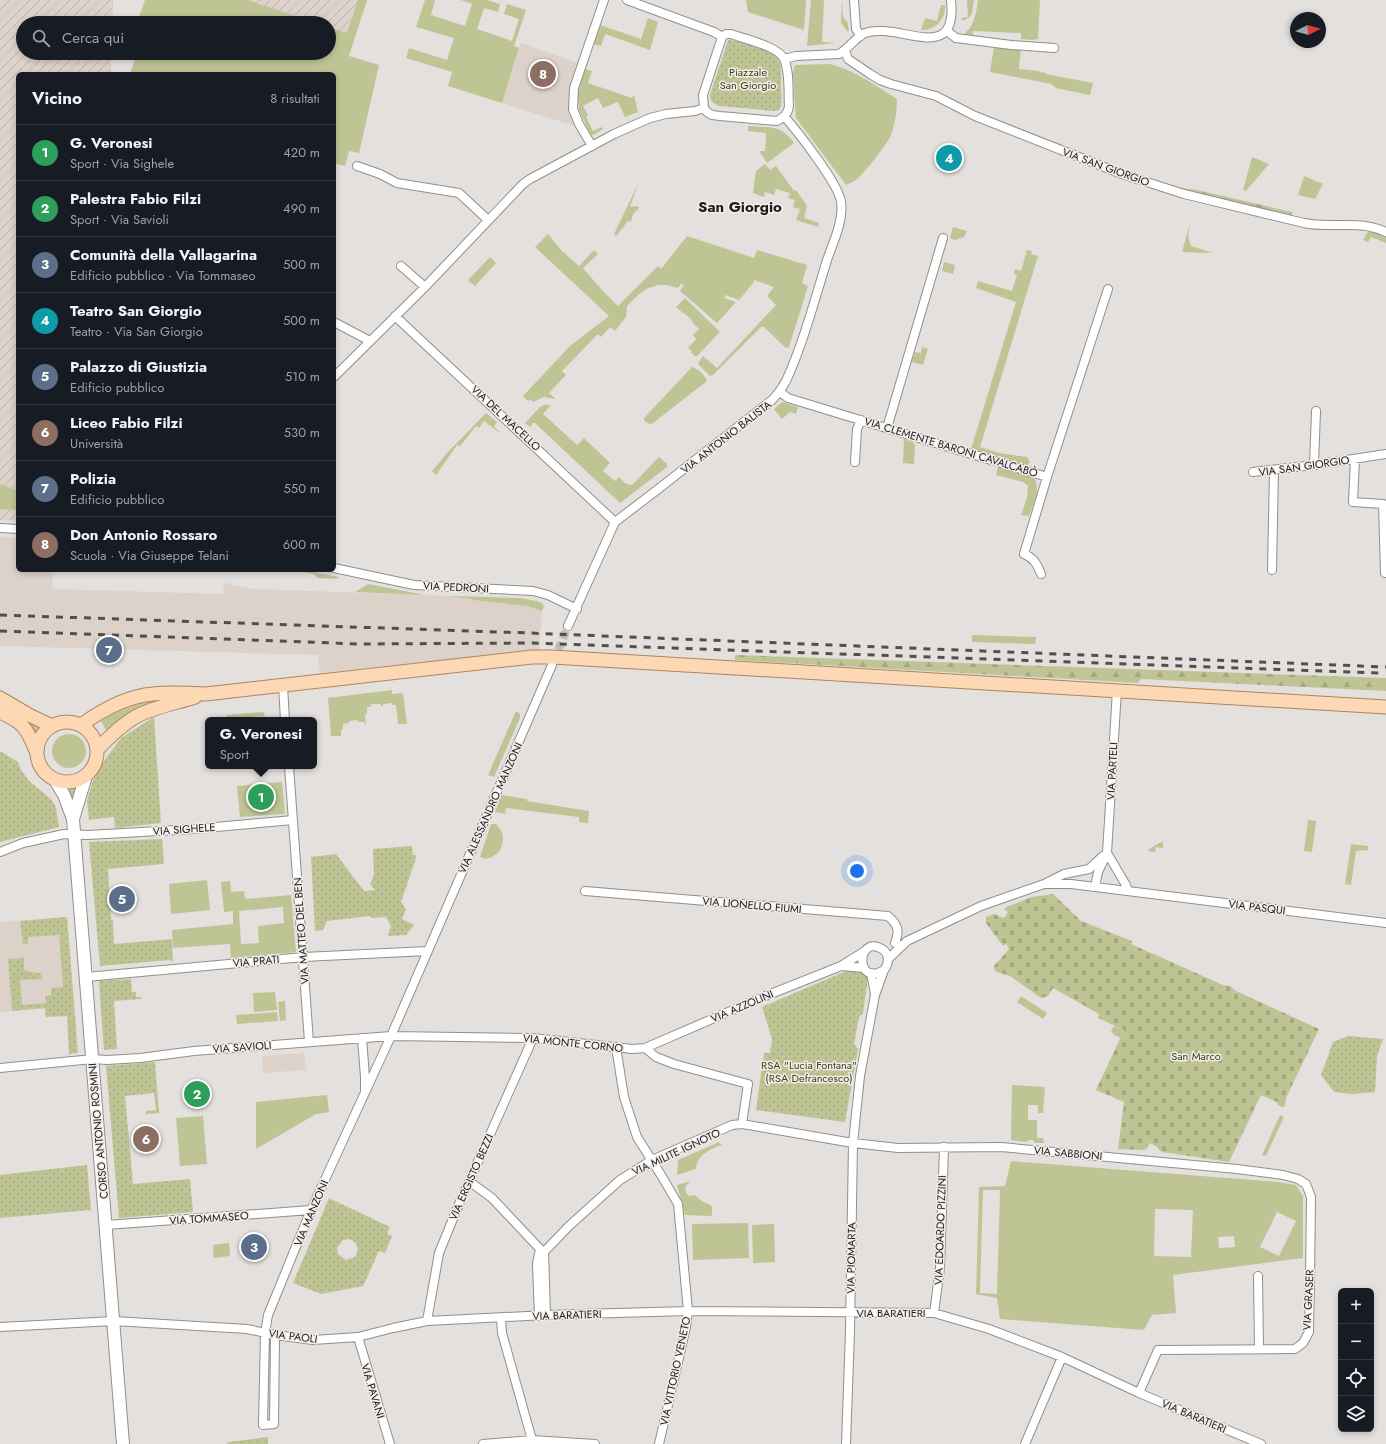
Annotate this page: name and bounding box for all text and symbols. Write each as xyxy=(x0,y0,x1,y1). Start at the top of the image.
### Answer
north arrow xyxy=(1290,12,1326,48)
search box xyxy=(16,16,336,60)
icon: search xyxy=(30,27,52,49)
text: Cerca qui xyxy=(62,27,124,49)
pin: 8 xyxy=(530,59,556,89)
park label: Piazzale San Giorgio xyxy=(720,64,776,93)
text: Vicino xyxy=(32,86,82,110)
text: 8 risultati xyxy=(270,89,320,108)
text: G. Veronesi xyxy=(70,132,153,154)
text: 1 xyxy=(42,143,48,162)
text: 420 m xyxy=(283,143,320,162)
pin: 4 xyxy=(936,143,962,173)
street label: VIA SAN GIORGIO xyxy=(1060,144,1152,190)
text: Sport · Via Sighele xyxy=(70,154,174,173)
text: Palestra Fabio Filzi xyxy=(70,188,201,210)
district label: San Giorgio xyxy=(698,196,782,218)
text: 2 xyxy=(41,199,49,218)
text: 490 m xyxy=(283,199,320,218)
text: Sport · Via Savioli xyxy=(70,210,169,229)
text: Comunità della Vallagarina xyxy=(70,244,257,266)
text: 3 xyxy=(41,255,49,274)
text: 500 m xyxy=(283,255,320,274)
text: Edificio pubblico · Via Tommaseo xyxy=(70,266,256,285)
text: Teatro San Giorgio xyxy=(70,300,202,322)
text: 4 xyxy=(40,311,50,330)
text: 500 m xyxy=(283,311,320,330)
text: Teatro · Via San Giorgio xyxy=(70,322,203,341)
text: Palazzo di Giustizia xyxy=(70,356,207,378)
text: 5 xyxy=(41,367,49,386)
text: 510 m xyxy=(285,367,320,386)
text: Edificio pubblico xyxy=(70,378,164,397)
street label: VIA DEL MACELLO xyxy=(468,381,545,455)
street label: VIA ANTONIO BALISTA xyxy=(677,396,775,477)
text: Liceo Fabio Filzi xyxy=(70,412,183,434)
street label: VIA CLEMENTE BARONI CAVALCABÒ xyxy=(862,413,1040,481)
text: 6 xyxy=(41,423,49,442)
text: 530 m xyxy=(284,423,320,442)
text: Università xyxy=(70,434,123,453)
street label: VIA SAN GIORGIO xyxy=(1258,452,1351,480)
text: Polizia xyxy=(70,468,116,490)
text: 7 xyxy=(41,479,49,498)
text: 550 m xyxy=(283,479,320,498)
text: Edificio pubblico xyxy=(70,490,164,509)
text: Don Antonio Rossaro xyxy=(70,524,217,546)
text: 8 xyxy=(41,535,49,554)
text: 600 m xyxy=(283,535,320,554)
text: Scuola · Via Giuseppe Telani xyxy=(70,546,229,565)
street label: VIA PEDRONI xyxy=(423,577,489,597)
pin: 7 xyxy=(96,635,122,665)
popup xyxy=(205,717,317,769)
text: G. Veronesi xyxy=(220,723,302,745)
street label: VIA ALESSANDRO MANZONI xyxy=(454,740,526,876)
street label: VIA PARTELI xyxy=(1102,742,1122,800)
text: Sport xyxy=(220,745,249,764)
pin: 1 xyxy=(248,782,274,812)
street label: VIA SIGHELE xyxy=(152,819,216,839)
your location xyxy=(847,861,867,881)
street label: VIA MATTEO DEL BEN xyxy=(289,877,313,985)
pin: 5 xyxy=(109,884,135,914)
street label: VIA LIONELLO FIUMI xyxy=(702,893,802,917)
street label: VIA PASQUI xyxy=(1228,896,1286,918)
street label: VIA PRATI xyxy=(232,951,280,971)
street label: VIA AZZOLINI xyxy=(708,986,776,1026)
street label: VIA MONTE CORNO xyxy=(522,1030,624,1056)
street label: VIA SAVIOLI xyxy=(212,1037,272,1057)
park label: San Marco xyxy=(1171,1048,1221,1064)
park label: RSA "Lucia Fontana" (RSA Defrancesco) xyxy=(761,1057,857,1086)
street label: CORSO ANTONIO ROSMINI xyxy=(84,1062,112,1200)
pin: 2 xyxy=(184,1079,210,1109)
pin: 6 xyxy=(133,1124,159,1154)
street label: VIA MILITE IGNOTO xyxy=(629,1124,723,1179)
street label: VIA ERGISTO BEZZI xyxy=(445,1131,497,1223)
street label: VIA SABBIONI xyxy=(1033,1142,1103,1164)
street label: VIA EDOARDO PIZZINI xyxy=(930,1175,950,1285)
street label: VIA MANZONI xyxy=(290,1177,332,1249)
street label: VIA TOMMASEO xyxy=(169,1207,250,1229)
street label: VIA PIOMARTA xyxy=(842,1221,860,1294)
pin: 3 xyxy=(241,1232,267,1262)
street label: VIA GRASER xyxy=(1298,1268,1318,1331)
map controls xyxy=(1338,1288,1374,1432)
button: + xyxy=(1338,1288,1374,1324)
street label: VIA BARATIERI xyxy=(856,1305,926,1321)
street label: VIA BARATIERI xyxy=(532,1306,602,1324)
street label: VIA VITTORIO VENETO xyxy=(656,1315,694,1427)
button: − xyxy=(1338,1324,1374,1360)
street label: VIA PAOLI xyxy=(268,1325,318,1347)
button: locate xyxy=(1338,1360,1374,1396)
street label: VIA PAVANI xyxy=(357,1362,389,1420)
street label: VIA BARATIERI xyxy=(1159,1395,1229,1437)
button: layers xyxy=(1338,1396,1374,1432)

